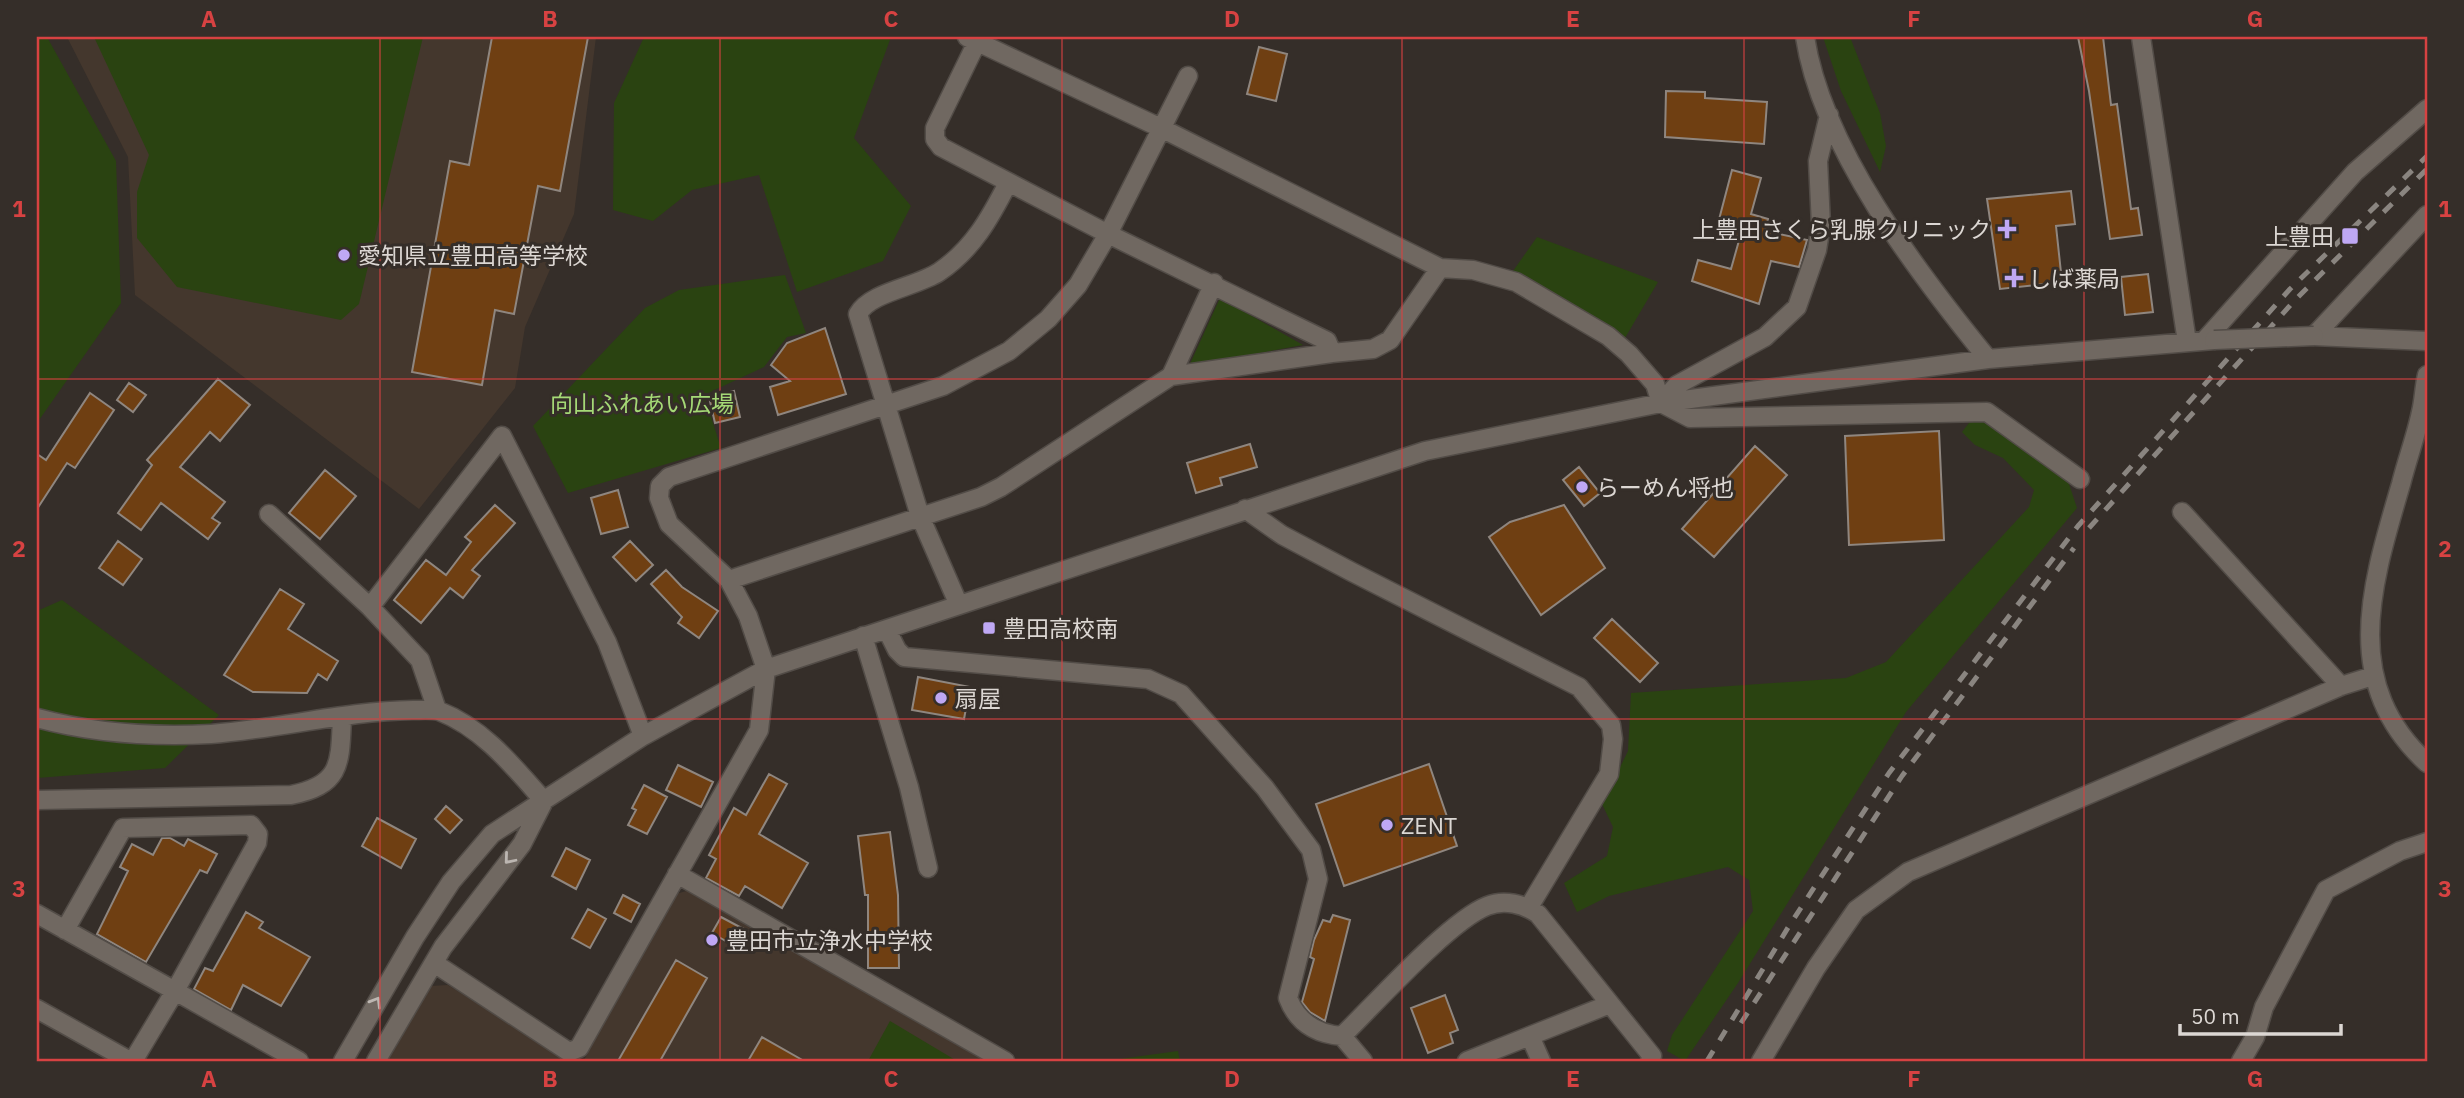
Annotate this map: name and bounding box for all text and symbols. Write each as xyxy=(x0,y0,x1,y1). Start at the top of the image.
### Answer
text: A xyxy=(201,3,217,33)
text: B xyxy=(542,3,558,33)
text: C xyxy=(884,3,899,33)
text: D xyxy=(1224,3,1240,33)
text: E xyxy=(1566,3,1580,33)
text: F xyxy=(1907,3,1921,33)
text: G xyxy=(2247,3,2263,33)
text: 1 xyxy=(12,193,26,223)
text: 1 xyxy=(2438,193,2452,223)
place label: 上豊田さくら乳腺クリニック xyxy=(1692,214,1991,244)
marker: 上豊田さくら乳腺クリニック xyxy=(1997,219,2017,239)
place label: 上豊田 xyxy=(2265,221,2334,251)
marker: 上豊田 xyxy=(2340,226,2360,246)
place label: 愛知県立豊田高等学校 xyxy=(358,240,588,270)
marker: 愛知県立豊田高等学校 xyxy=(336,247,352,263)
place label: しば薬局 xyxy=(2028,263,2120,293)
marker: しば薬局 xyxy=(2006,270,2022,286)
park label: 向山ふれあい広場 xyxy=(550,388,734,418)
place label: らーめん将也 xyxy=(1596,472,1734,502)
marker: らーめん将也 xyxy=(1574,479,1590,495)
text: 2 xyxy=(12,533,26,563)
text: 2 xyxy=(2438,533,2452,563)
place label: 豊田高校南 xyxy=(1003,613,1118,643)
marker: 豊田高校南 xyxy=(981,620,997,636)
place label: 扇屋 xyxy=(955,683,1001,713)
marker: 扇屋 xyxy=(933,690,949,706)
place label: ZENT xyxy=(1401,810,1457,840)
marker: ZENT xyxy=(1379,817,1395,833)
one-way arrow xyxy=(505,852,518,864)
text: 3 xyxy=(12,873,26,903)
text: 3 xyxy=(2438,873,2452,903)
place label: 豊田市立浄水中学校 xyxy=(726,925,933,955)
marker: 豊田市立浄水中学校 xyxy=(704,932,720,948)
scale bar xyxy=(2180,993,2342,1037)
one-way arrow xyxy=(367,996,380,1009)
text: 50 m xyxy=(2191,1002,2240,1030)
text: A xyxy=(201,1063,217,1093)
text: B xyxy=(542,1063,558,1093)
text: C xyxy=(884,1063,899,1093)
text: D xyxy=(1224,1063,1240,1093)
text: E xyxy=(1566,1063,1580,1093)
text: F xyxy=(1907,1063,1921,1093)
text: G xyxy=(2247,1063,2263,1093)

